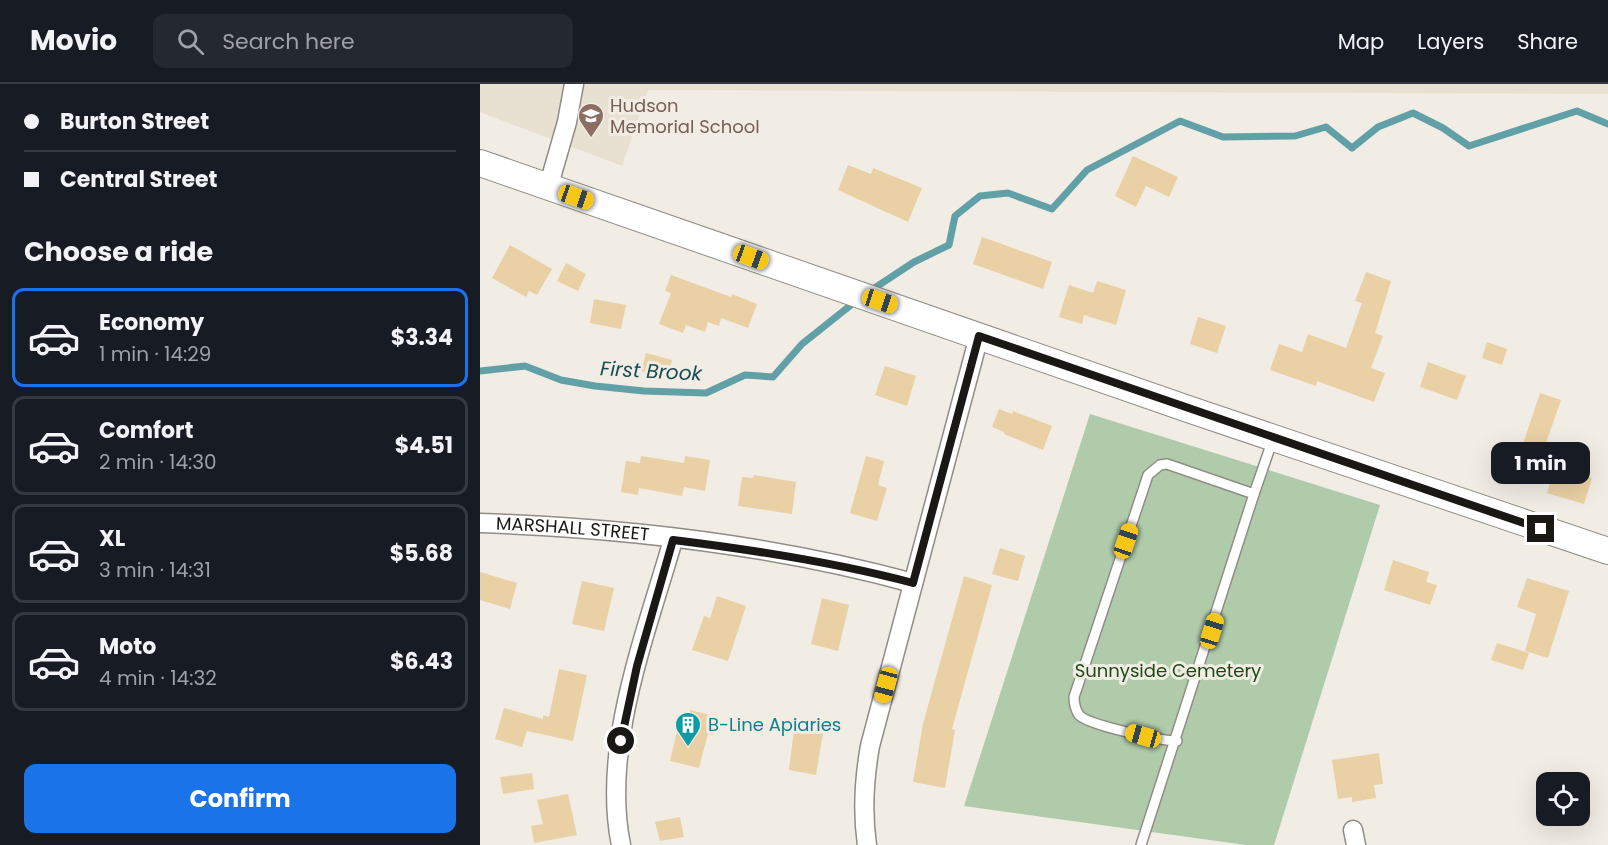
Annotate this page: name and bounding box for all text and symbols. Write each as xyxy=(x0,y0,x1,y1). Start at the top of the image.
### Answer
search box xyxy=(153,14,573,68)
text: Movio xyxy=(30,21,117,60)
icon: search xyxy=(174,25,207,58)
text: Search here xyxy=(222,26,355,57)
text: Map xyxy=(1338,27,1384,56)
text: Layers xyxy=(1417,27,1484,56)
text: Share xyxy=(1517,27,1578,56)
place label: Hudson Memorial School xyxy=(610,93,760,139)
school or university icon: Hudson Memorial School xyxy=(576,101,606,139)
text: Burton Street xyxy=(60,106,209,137)
text: Central Street xyxy=(60,164,218,195)
car xyxy=(556,183,596,211)
text: Choose a ride xyxy=(24,233,213,270)
car xyxy=(731,242,771,272)
car xyxy=(860,287,900,315)
text: Economy xyxy=(99,307,204,338)
icon: car xyxy=(27,311,81,365)
text: $3.34 xyxy=(391,322,453,353)
text: 1 min · 14:29 xyxy=(99,340,211,368)
water label: First Brook xyxy=(599,354,704,388)
text: Comfort xyxy=(99,415,193,446)
icon: car xyxy=(27,419,81,473)
text: $4.51 xyxy=(395,430,453,461)
callout: 1 min xyxy=(1492,442,1590,484)
text: 2 min · 14:30 xyxy=(99,448,217,476)
text: 1 min xyxy=(1514,449,1567,477)
street label: MARSHALL STREET xyxy=(496,511,651,547)
route end xyxy=(1527,515,1554,542)
car xyxy=(1112,521,1140,561)
text: XL xyxy=(99,523,125,554)
icon: car xyxy=(27,527,81,581)
text: $5.68 xyxy=(390,538,453,569)
text: 3 min · 14:31 xyxy=(99,556,211,584)
car xyxy=(1198,611,1226,651)
text: Moto xyxy=(99,631,156,662)
icon: car xyxy=(27,635,81,689)
text: $6.43 xyxy=(390,646,453,677)
park label: Sunnyside Cemetery xyxy=(1075,658,1261,683)
text: 4 min · 14:32 xyxy=(99,664,217,692)
car xyxy=(873,665,899,705)
building icon: B-Line Apiaries xyxy=(673,710,703,748)
place label: B-Line Apiaries xyxy=(708,712,841,737)
car xyxy=(1123,722,1163,750)
route start xyxy=(607,727,634,754)
button: Confirm xyxy=(24,764,456,833)
map controls xyxy=(1536,772,1590,826)
button: locate xyxy=(1536,772,1590,826)

